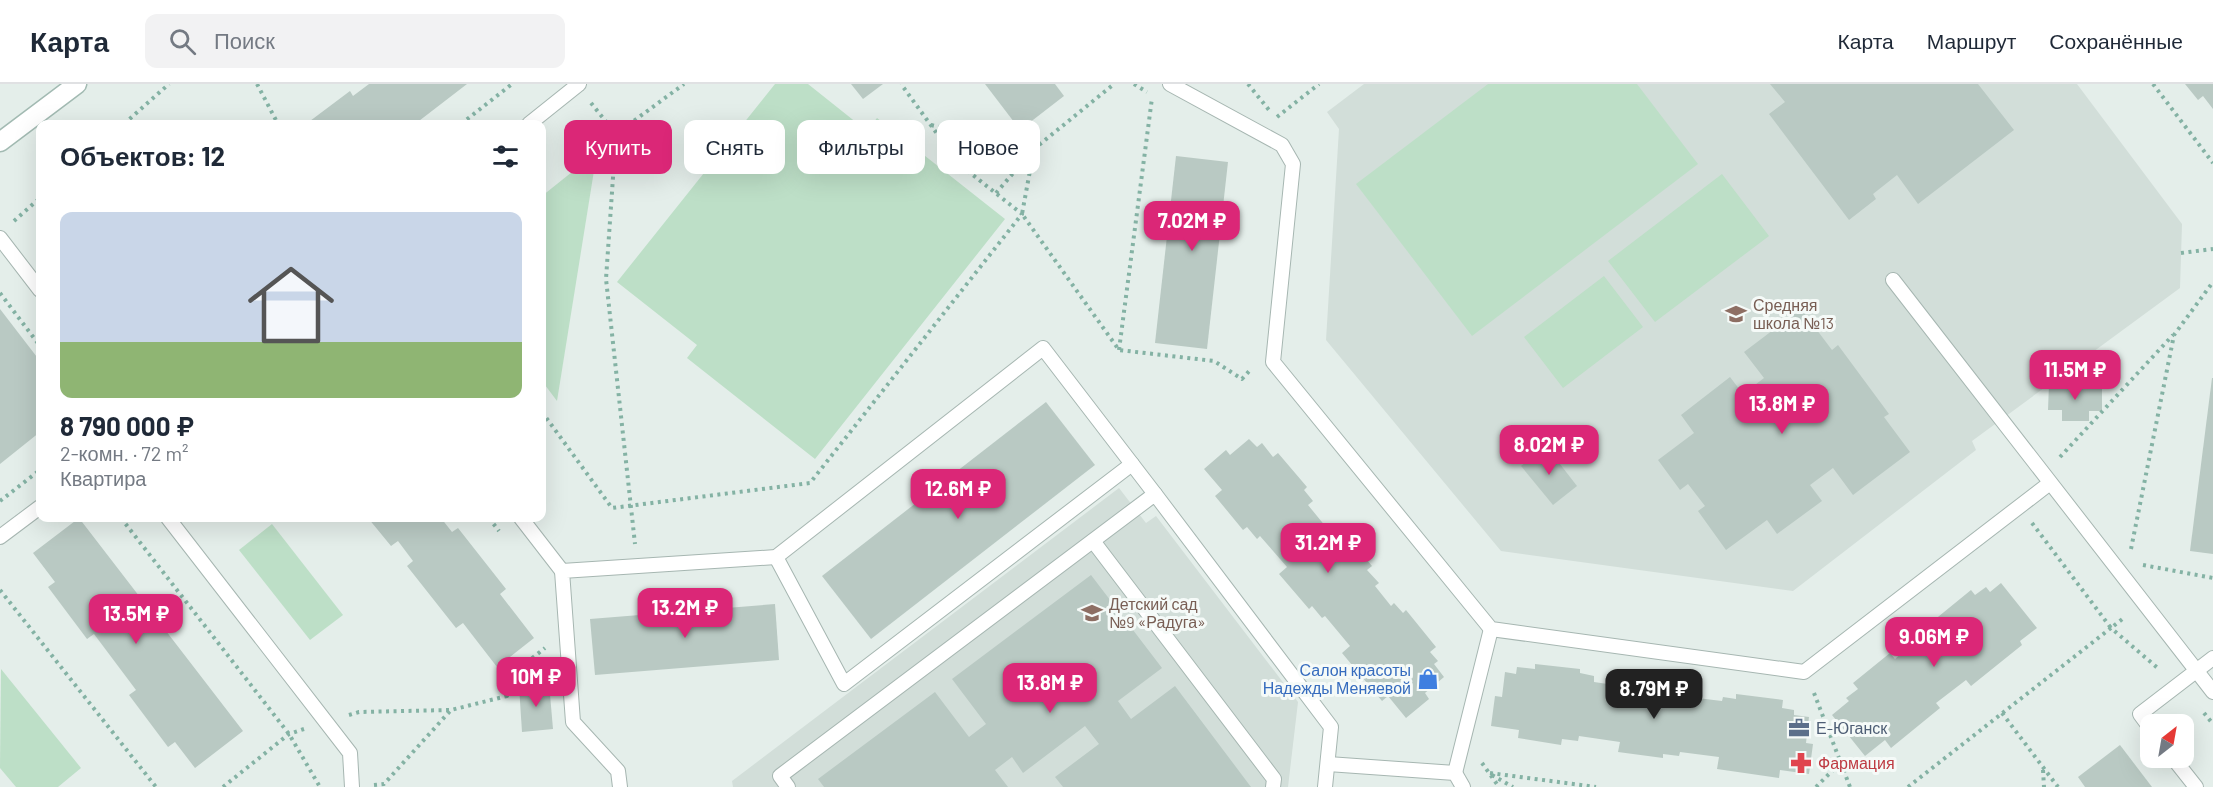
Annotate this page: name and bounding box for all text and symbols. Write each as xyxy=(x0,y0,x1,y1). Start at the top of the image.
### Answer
search box xyxy=(145,14,565,68)
text: Карта xyxy=(30,24,109,58)
icon: search xyxy=(166,25,199,58)
text: Поиск xyxy=(214,27,275,53)
text: Карта xyxy=(1838,28,1894,53)
text: Маршрут xyxy=(1927,28,2016,53)
text: Сохранённые xyxy=(2049,28,2183,53)
chip: Купить xyxy=(564,120,672,174)
chip: Снять xyxy=(684,120,785,174)
chip: Фильтры xyxy=(797,120,925,174)
chip: Новое xyxy=(937,120,1040,174)
text: Объектов: 12 xyxy=(60,140,225,171)
icon: filters xyxy=(489,140,522,173)
pin: 7.02M ₽ xyxy=(1137,201,1247,252)
text: 7.02M ₽ xyxy=(1158,208,1226,232)
icon: home xyxy=(237,251,345,359)
place label: Средняя школа №13 xyxy=(1753,295,1834,332)
school or university icon: Средняя школа №13 xyxy=(1724,302,1748,326)
pin: 11.5M ₽ xyxy=(2020,350,2130,401)
text: 11.5M ₽ xyxy=(2044,357,2106,381)
pin: 13.8M ₽ xyxy=(1727,384,1837,435)
text: 13.8M ₽ xyxy=(1749,391,1815,415)
text: 8 790 000 ₽ xyxy=(60,410,194,441)
pin: 8.02M ₽ xyxy=(1494,425,1604,476)
text: 8.02M ₽ xyxy=(1514,432,1584,456)
text: 2-комн. · 72 m² xyxy=(60,441,189,465)
text: Квартира xyxy=(60,466,146,490)
pin: 12.6M ₽ xyxy=(903,469,1013,520)
text: 12.6M ₽ xyxy=(925,476,991,500)
pin: 31.2M ₽ xyxy=(1273,523,1383,574)
text: 31.2M ₽ xyxy=(1295,530,1361,554)
pin: 13.2M ₽ xyxy=(630,588,740,639)
pin: 13.5M ₽ xyxy=(81,594,191,645)
place label: Детский сад №9 «Радуга» xyxy=(1109,594,1206,631)
text: 13.2M ₽ xyxy=(652,595,718,619)
text: 13.5M ₽ xyxy=(103,601,169,625)
school or university icon: Детский сад №9 «Радуга» xyxy=(1080,601,1104,625)
pin: 9.06M ₽ xyxy=(1879,617,1989,668)
text: 9.06M ₽ xyxy=(1899,624,1969,648)
pin: 10M ₽ xyxy=(494,657,578,708)
place label: Салон красоты Надежды Меняевой xyxy=(1263,660,1411,697)
pin: 13.8M ₽ xyxy=(995,663,1105,714)
text: 10M ₽ xyxy=(511,664,561,688)
shop icon: Салон красоты Надежды Меняевой xyxy=(1416,667,1440,691)
pin: 8.79M ₽ xyxy=(1599,669,1709,720)
text: 13.8M ₽ xyxy=(1017,670,1083,694)
text: 8.79M ₽ xyxy=(1619,676,1689,700)
north arrow xyxy=(2140,714,2194,768)
map controls xyxy=(2140,714,2194,768)
office icon: Е-Юганск xyxy=(1787,716,1811,740)
place label: Е-Юганск xyxy=(1816,718,1888,737)
pharmacy icon: Фармация xyxy=(1789,751,1813,775)
place label: Фармация xyxy=(1818,753,1895,772)

